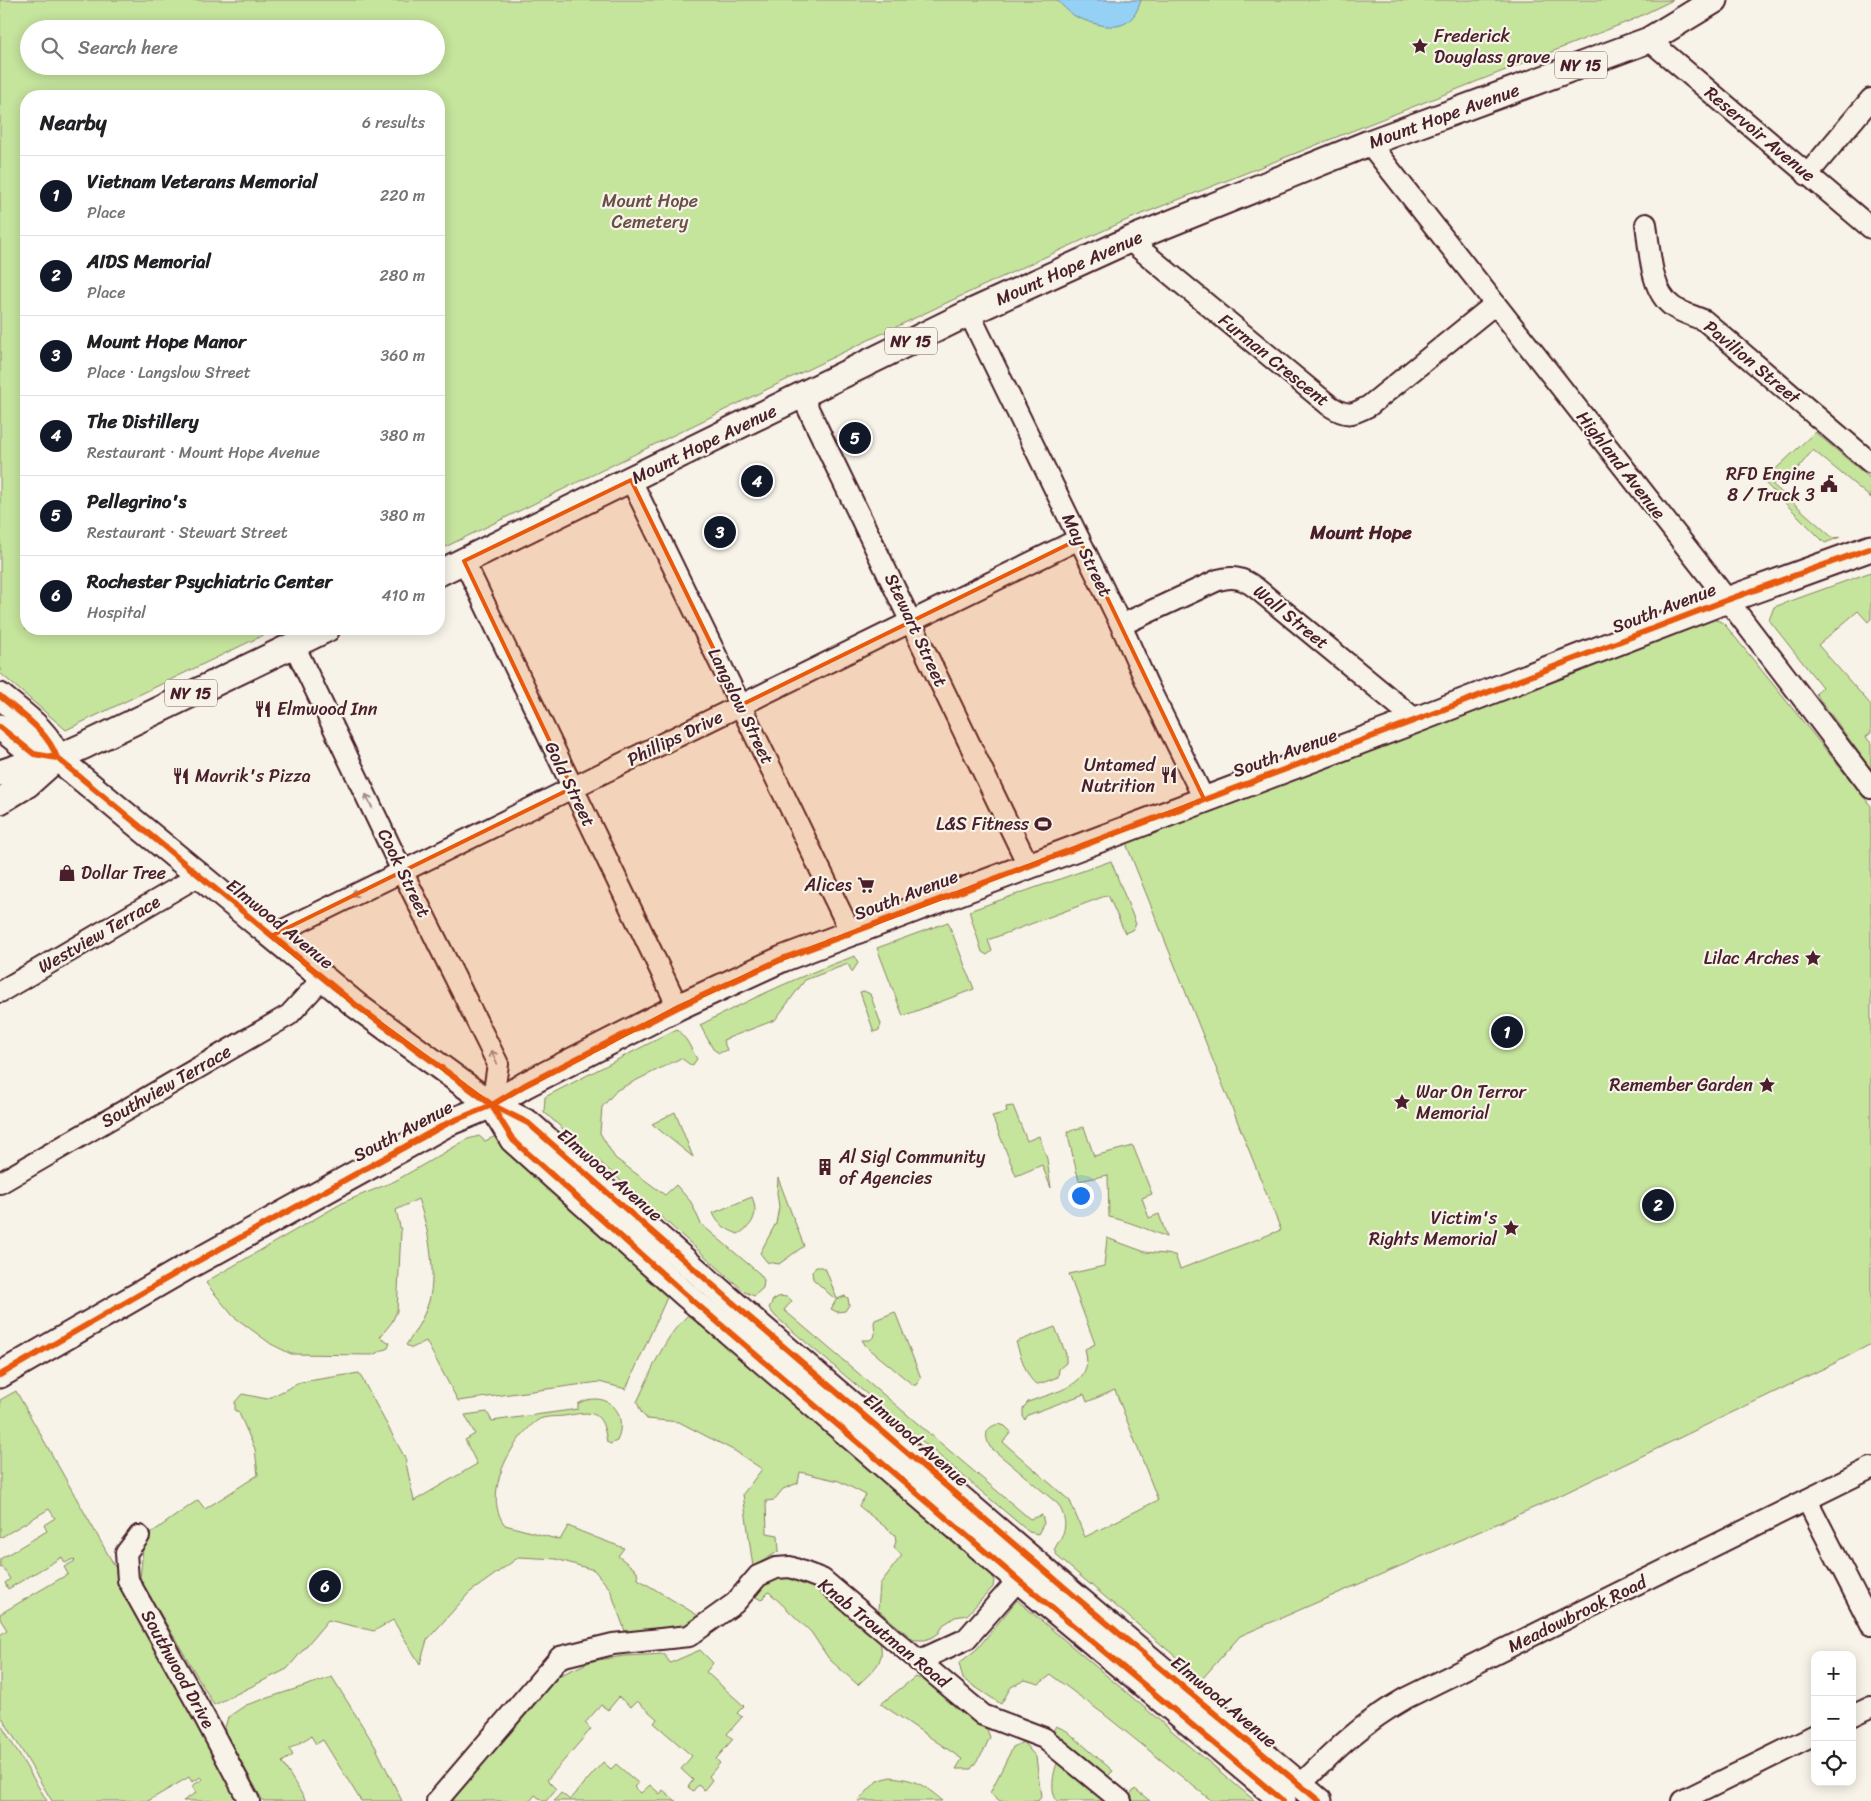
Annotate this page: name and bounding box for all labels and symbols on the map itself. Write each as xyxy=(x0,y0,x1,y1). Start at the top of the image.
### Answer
place label: Frederick Douglass grave xyxy=(1434,20,1550,73)
place icon: Frederick Douglass grave xyxy=(1410,36,1430,56)
road number: NY 15 xyxy=(1555,52,1607,78)
street label: Mount Hope Avenue xyxy=(1364,74,1524,158)
street label: Reservoir Avenue xyxy=(1697,78,1823,190)
park label: Mount Hope Cemetery xyxy=(602,185,698,238)
street label: Mount Hope Avenue xyxy=(990,221,1148,315)
street label: Furman Crescent xyxy=(1211,305,1337,415)
street label: Pavilion Street xyxy=(1696,312,1808,413)
road number: NY 15 xyxy=(885,328,937,354)
street label: Mount Hope Avenue xyxy=(626,395,782,493)
street label: Highland Avenue xyxy=(1568,403,1674,527)
pin: 5 xyxy=(839,419,871,457)
place label: RFD Engine 8 / Truck 3 xyxy=(1726,458,1815,511)
pin: 4 xyxy=(741,462,773,500)
public building icon: RFD Engine 8 / Truck 3 xyxy=(1819,474,1839,494)
street label: May Street xyxy=(1053,507,1121,603)
pin: 3 xyxy=(704,513,736,551)
district label: Mount Hope xyxy=(1309,516,1412,549)
street label: Stewart Street xyxy=(876,568,956,693)
street label: South Avenue xyxy=(1607,573,1721,643)
street label: Wall Street xyxy=(1246,576,1336,658)
street label: Langslow Street xyxy=(699,642,783,770)
road number: NY 15 xyxy=(165,680,217,706)
place label: Elmwood Inn xyxy=(277,693,378,725)
restaurant icon: Elmwood Inn xyxy=(253,699,273,719)
street label: Phillips Drive xyxy=(621,701,729,775)
street label: South Avenue xyxy=(1228,719,1342,787)
street label: Gold Street xyxy=(535,736,605,832)
place label: Untamed Nutrition xyxy=(1082,749,1157,802)
place label: Mavrik's Pizza xyxy=(195,760,311,792)
restaurant icon: Untamed Nutrition xyxy=(1159,765,1179,785)
restaurant icon: Mavrik's Pizza xyxy=(171,766,191,786)
one-way arrow xyxy=(364,794,373,809)
place label: L&S Fitness xyxy=(936,808,1030,840)
sports icon: L&S Fitness xyxy=(1033,814,1053,834)
street label: Cook Street xyxy=(369,823,440,923)
place label: Dollar Tree xyxy=(81,857,166,889)
street label: South Avenue xyxy=(849,860,963,930)
shop icon: Dollar Tree xyxy=(57,863,77,883)
place label: Alices xyxy=(803,869,853,901)
street label: Elmwood Avenue xyxy=(219,870,341,978)
supermarket icon: Alices xyxy=(856,875,876,895)
street label: Westview Terrace xyxy=(31,886,167,982)
one-way arrow xyxy=(351,888,366,897)
place label: Lilac Arches xyxy=(1704,942,1800,974)
place icon: Lilac Arches xyxy=(1803,948,1823,968)
pin: 1 xyxy=(1491,1013,1523,1051)
street label: Southview Terrace xyxy=(94,1035,238,1137)
one-way arrow xyxy=(489,1050,498,1065)
place label: Remember Garden xyxy=(1610,1069,1753,1101)
place icon: Remember Garden xyxy=(1757,1075,1777,1095)
place label: War On Terror Memorial xyxy=(1416,1076,1528,1129)
street label: South Avenue xyxy=(347,1091,459,1171)
place icon: War On Terror Memorial xyxy=(1392,1092,1412,1112)
street label: Elmwood Avenue xyxy=(550,1120,670,1230)
place label: Al Sigl Community of Agencies xyxy=(838,1141,986,1194)
building icon: Al Sigl Community of Agencies xyxy=(815,1157,835,1177)
your location xyxy=(1068,1183,1094,1209)
pin: 2 xyxy=(1642,1186,1674,1224)
place label: Victim's Rights Memorial xyxy=(1369,1202,1498,1255)
place icon: Victim's Rights Memorial xyxy=(1501,1218,1521,1238)
street label: Elmwood Avenue xyxy=(856,1385,976,1495)
street label: Meadowbrook Road xyxy=(1502,1566,1654,1662)
pin: 6 xyxy=(309,1567,341,1605)
street label: Knab Troutman Road xyxy=(811,1569,958,1697)
street label: Southwood Drive xyxy=(132,1603,224,1735)
street label: Elmwood Avenue xyxy=(1163,1648,1285,1756)

